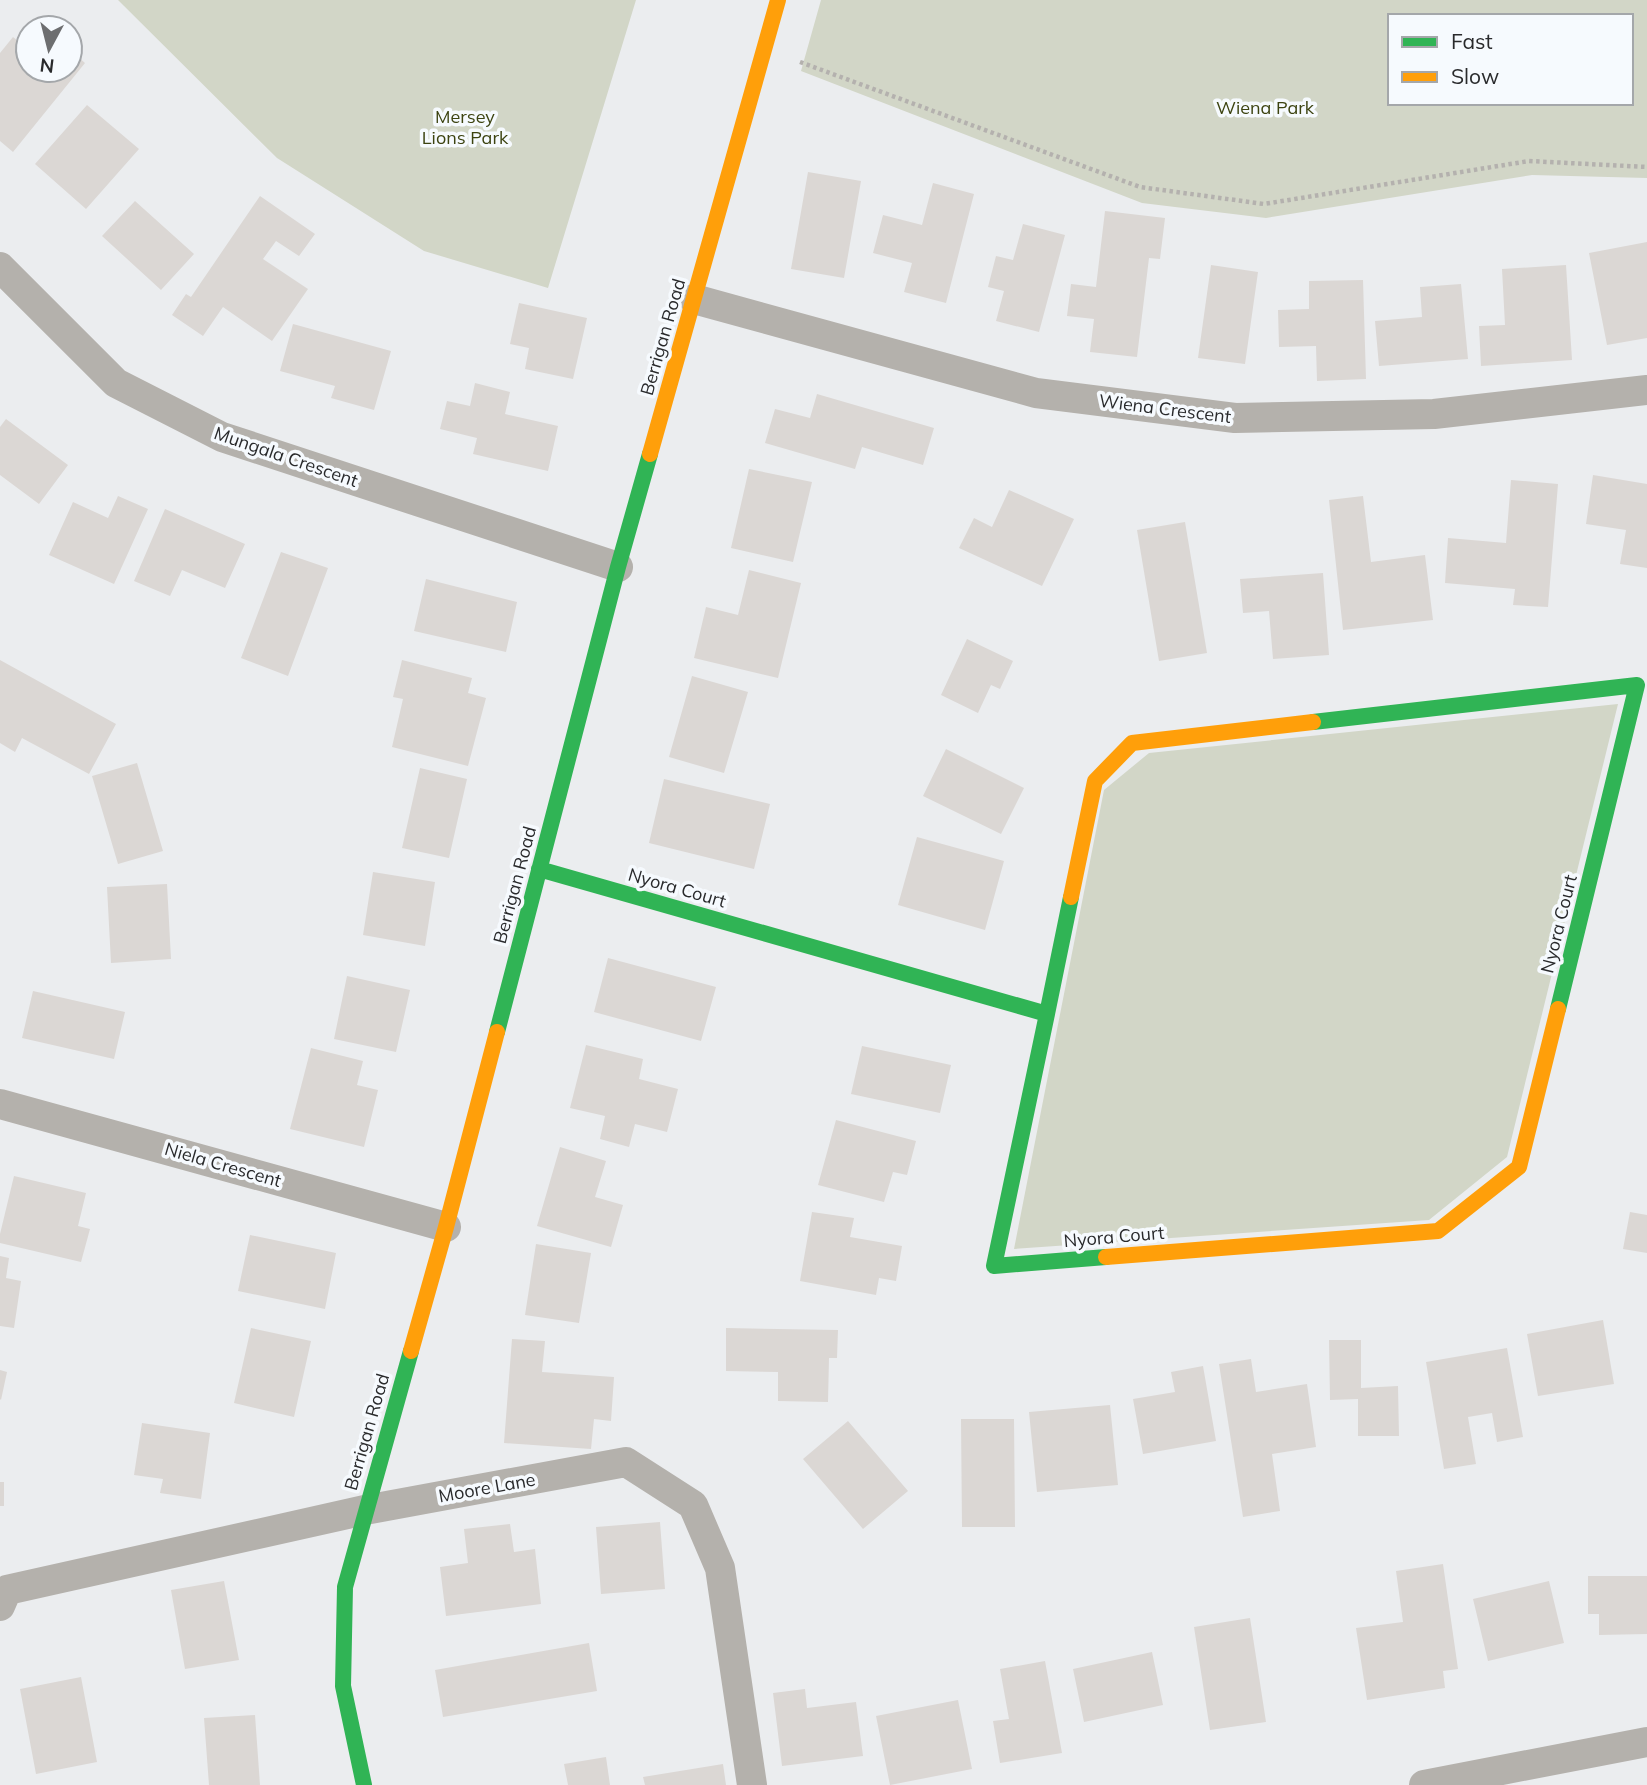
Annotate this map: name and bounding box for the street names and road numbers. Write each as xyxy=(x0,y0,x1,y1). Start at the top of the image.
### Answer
street label: Berrigan Road xyxy=(635,276,690,398)
street label: Wiena Crescent xyxy=(1098,389,1232,428)
street label: Mungala Crescent xyxy=(211,421,361,492)
street label: Berrigan Road xyxy=(488,824,541,946)
street label: Nyora Court xyxy=(626,863,729,912)
street label: Nyora Court xyxy=(1535,872,1582,976)
street label: Niela Crescent xyxy=(162,1137,284,1192)
street label: Nyora Court xyxy=(1063,1221,1165,1252)
street label: Berrigan Road xyxy=(339,1371,394,1493)
street label: Moore Lane xyxy=(437,1468,537,1507)

